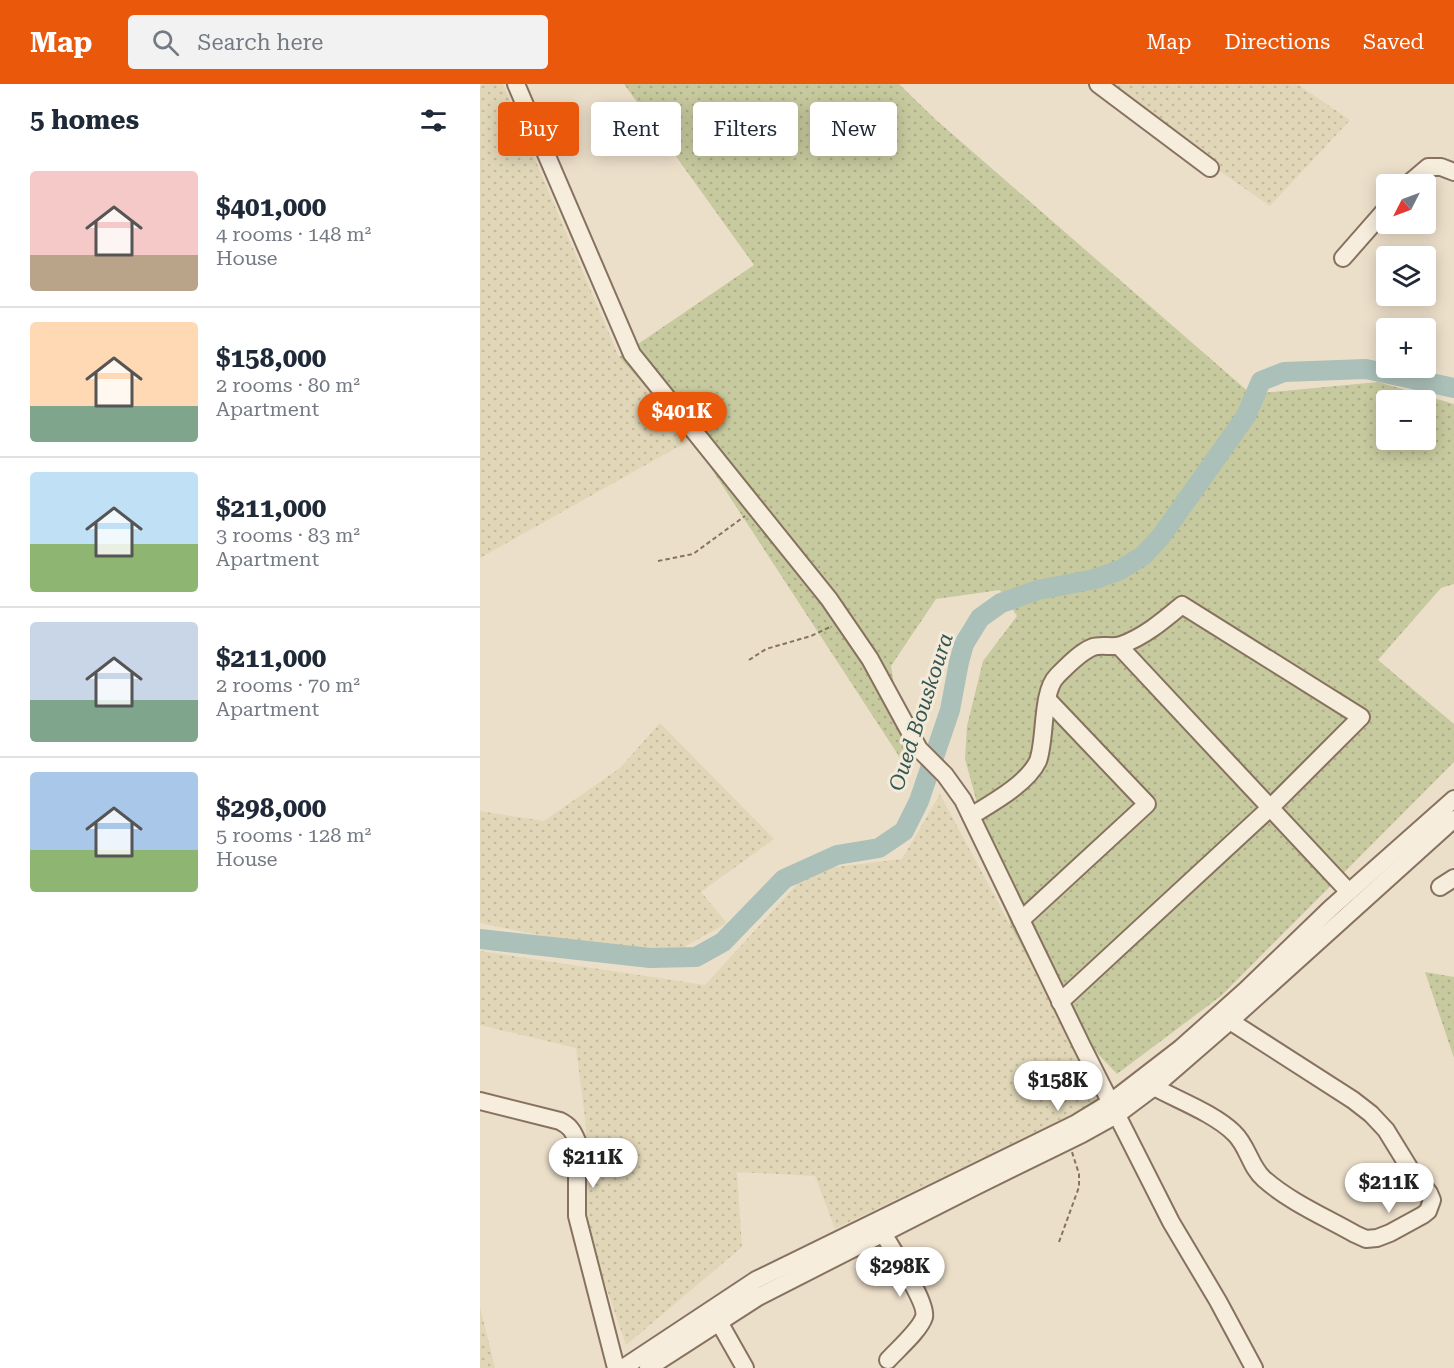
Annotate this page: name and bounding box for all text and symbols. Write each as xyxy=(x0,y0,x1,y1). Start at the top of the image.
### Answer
search box xyxy=(128,15,548,69)
text: Map xyxy=(30,26,92,59)
icon: search xyxy=(149,26,182,59)
text: Search here xyxy=(197,30,323,55)
text: Map xyxy=(1147,30,1191,54)
text: Directions xyxy=(1224,30,1330,54)
text: Saved xyxy=(1363,30,1424,54)
chip: Buy xyxy=(498,102,579,156)
chip: Rent xyxy=(591,102,681,156)
chip: Filters xyxy=(693,102,798,156)
chip: New xyxy=(810,102,897,156)
icon: filters xyxy=(417,104,450,137)
text: 5 homes xyxy=(30,105,139,135)
north arrow xyxy=(1376,174,1436,234)
map controls xyxy=(1376,174,1436,450)
text: $401,000 xyxy=(216,192,326,222)
icon: home xyxy=(78,195,150,267)
text: 4 rooms · 148 m² xyxy=(216,222,371,246)
text: House xyxy=(216,246,278,270)
button: layers xyxy=(1376,246,1436,306)
button: + xyxy=(1376,318,1436,378)
text: $158,000 xyxy=(216,343,326,373)
icon: home xyxy=(78,346,150,418)
text: 2 rooms · 80 m² xyxy=(216,373,360,397)
button: − xyxy=(1376,390,1436,450)
pin: $401K xyxy=(640,392,724,443)
text: Apartment xyxy=(216,397,319,421)
text: $401K xyxy=(652,399,712,423)
text: $211,000 xyxy=(216,493,326,523)
icon: home xyxy=(78,496,150,568)
text: 3 rooms · 83 m² xyxy=(216,523,360,547)
text: Apartment xyxy=(216,547,319,571)
water label: Oued Bouskoura xyxy=(884,630,958,794)
text: $211,000 xyxy=(216,643,326,673)
icon: home xyxy=(78,646,150,718)
text: 2 rooms · 70 m² xyxy=(216,673,360,697)
text: Apartment xyxy=(216,697,319,721)
text: $298,000 xyxy=(216,793,326,823)
icon: home xyxy=(78,796,150,868)
text: 5 rooms · 128 m² xyxy=(216,823,371,847)
text: House xyxy=(216,847,278,871)
pin: $158K xyxy=(1016,1061,1100,1112)
text: $158K xyxy=(1028,1068,1088,1092)
pin: $211K xyxy=(551,1138,635,1189)
text: $211K xyxy=(563,1145,623,1169)
pin: $211K xyxy=(1347,1163,1431,1214)
text: $211K xyxy=(1359,1170,1419,1194)
pin: $298K xyxy=(858,1247,942,1298)
text: $298K xyxy=(870,1254,930,1278)

